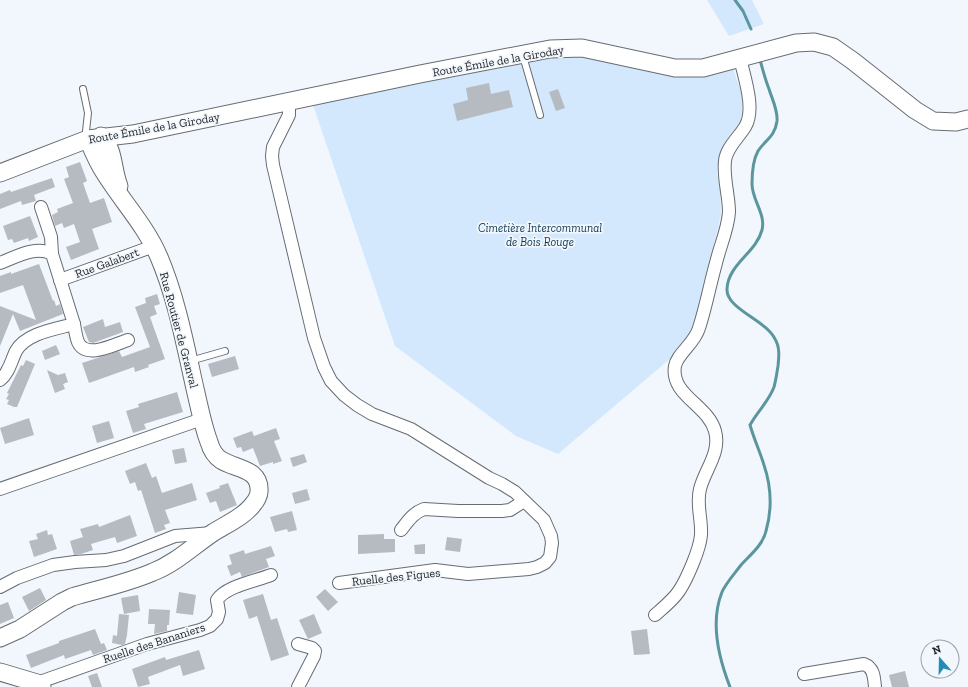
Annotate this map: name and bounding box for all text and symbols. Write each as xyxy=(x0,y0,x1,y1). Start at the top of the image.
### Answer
street label: Route Émile de la Giroday xyxy=(431,41,566,79)
street label: Route Émile de la Giroday xyxy=(87,108,222,146)
park label: Cimetière Intercommunal de Bois Rouge xyxy=(478,221,602,249)
street label: Rue Galabert xyxy=(73,245,141,281)
street label: Rue Routier de Granval xyxy=(157,270,201,390)
street label: Ruelle des Figues xyxy=(351,565,441,589)
street label: Ruelle des Bananiers xyxy=(101,620,207,666)
north arrow xyxy=(920,639,960,679)
text: N xyxy=(931,642,943,658)

